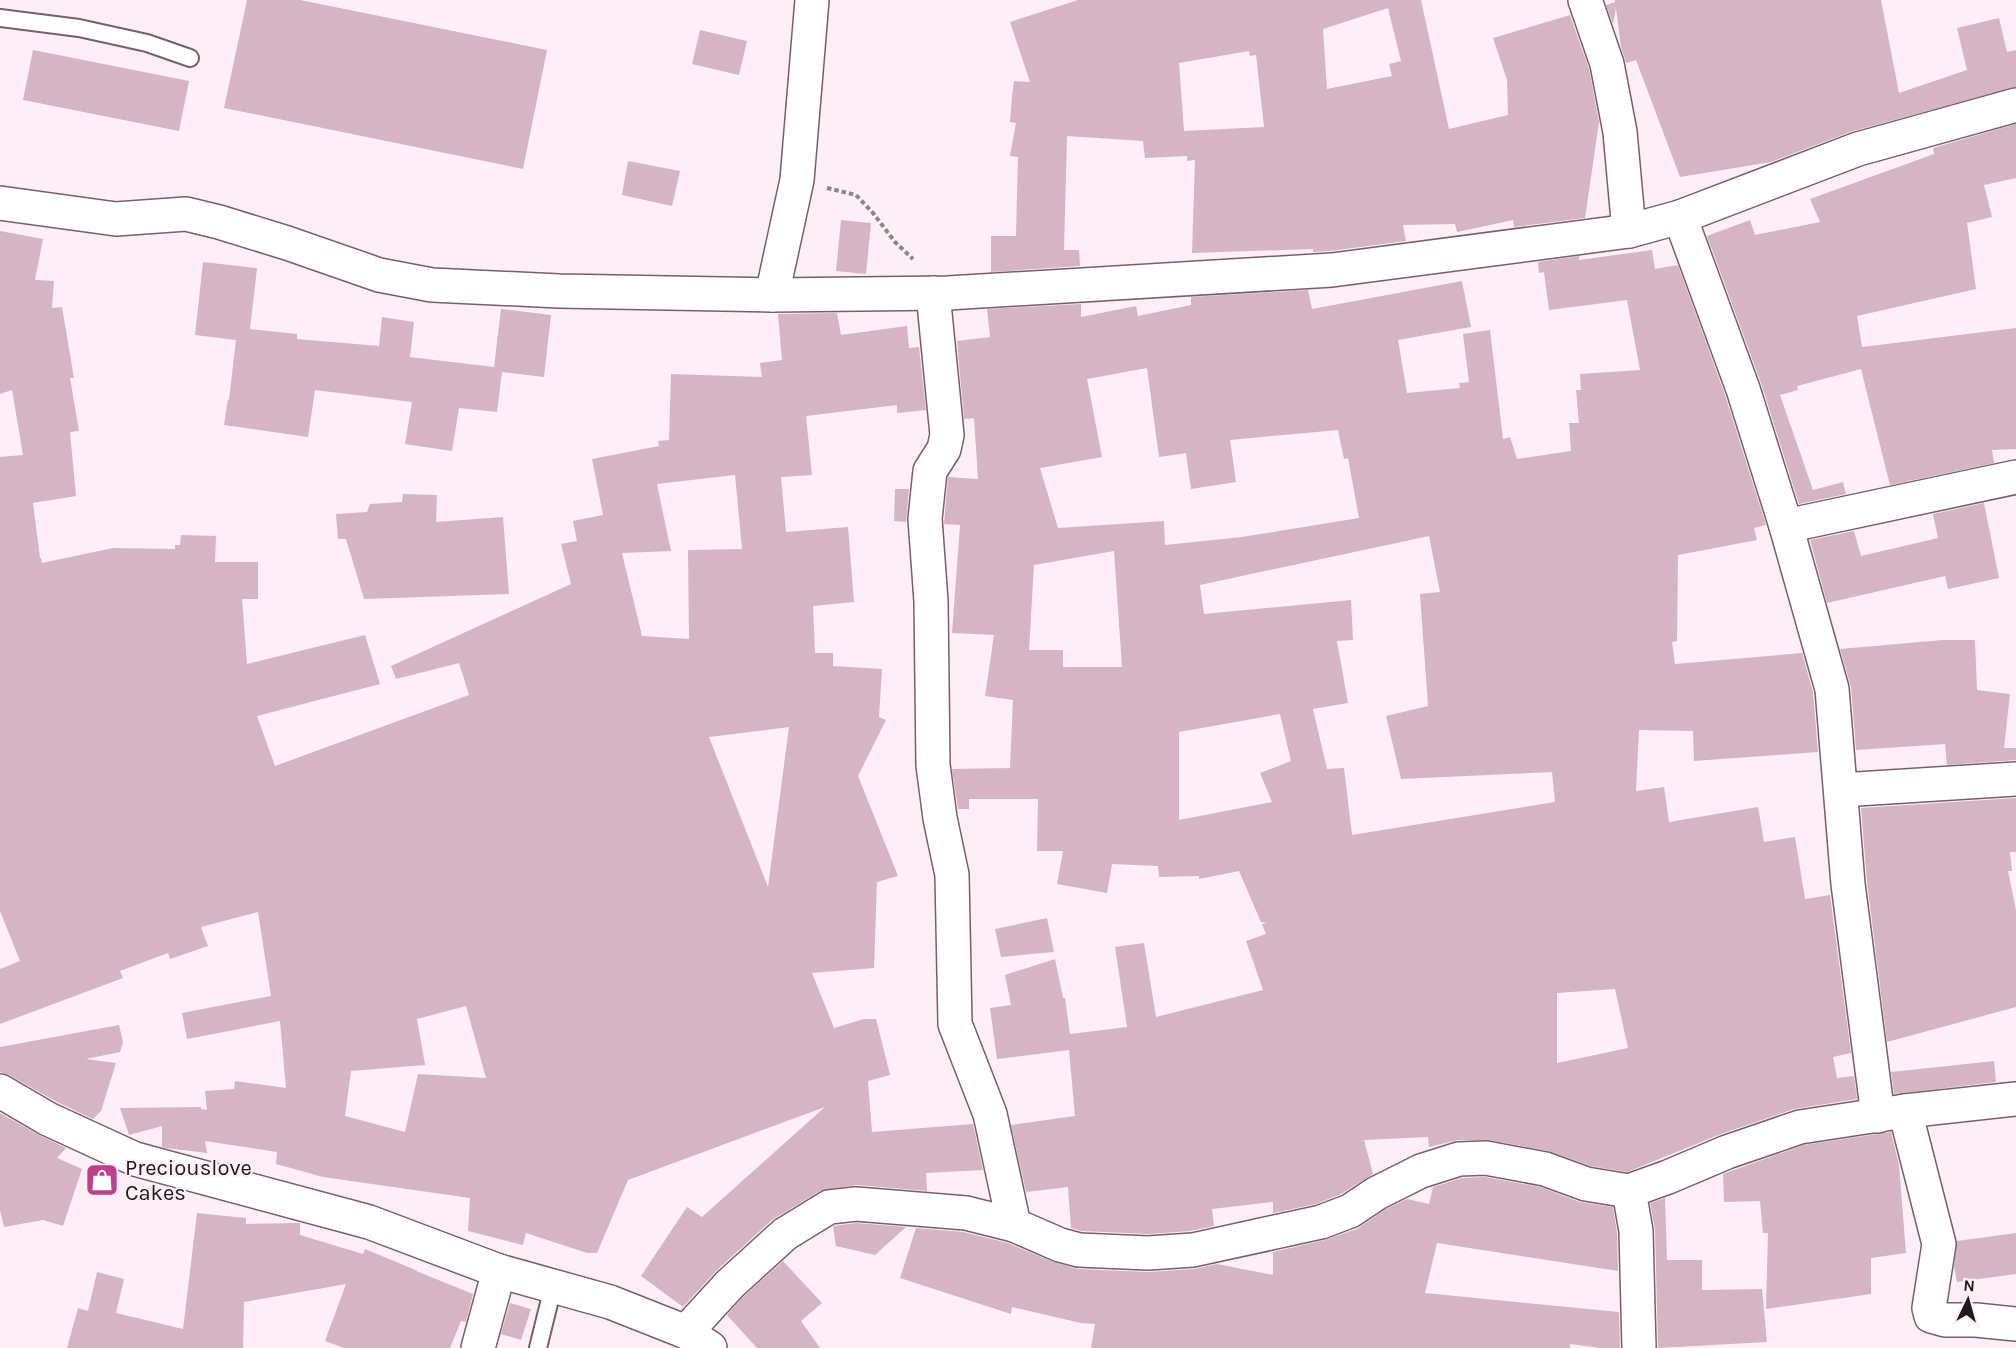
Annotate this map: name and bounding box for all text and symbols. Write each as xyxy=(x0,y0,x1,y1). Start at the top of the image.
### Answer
place label: Preciouslove Cakes xyxy=(125,1155,252,1206)
shop icon: Preciouslove Cakes xyxy=(84,1162,120,1198)
north arrow xyxy=(1938,1270,1998,1330)
text: N xyxy=(1963,1276,1976,1296)

